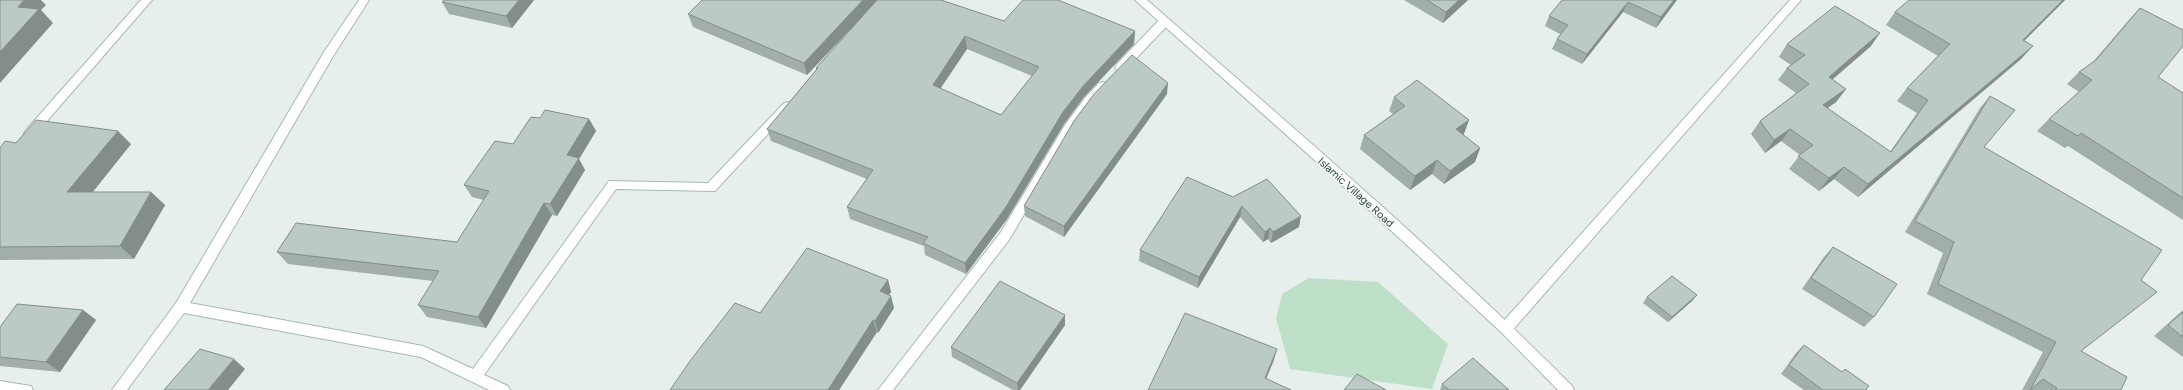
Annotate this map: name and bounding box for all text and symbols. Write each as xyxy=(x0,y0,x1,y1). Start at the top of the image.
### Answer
street label: Islamic Village Road xyxy=(1315,155,1396,230)

